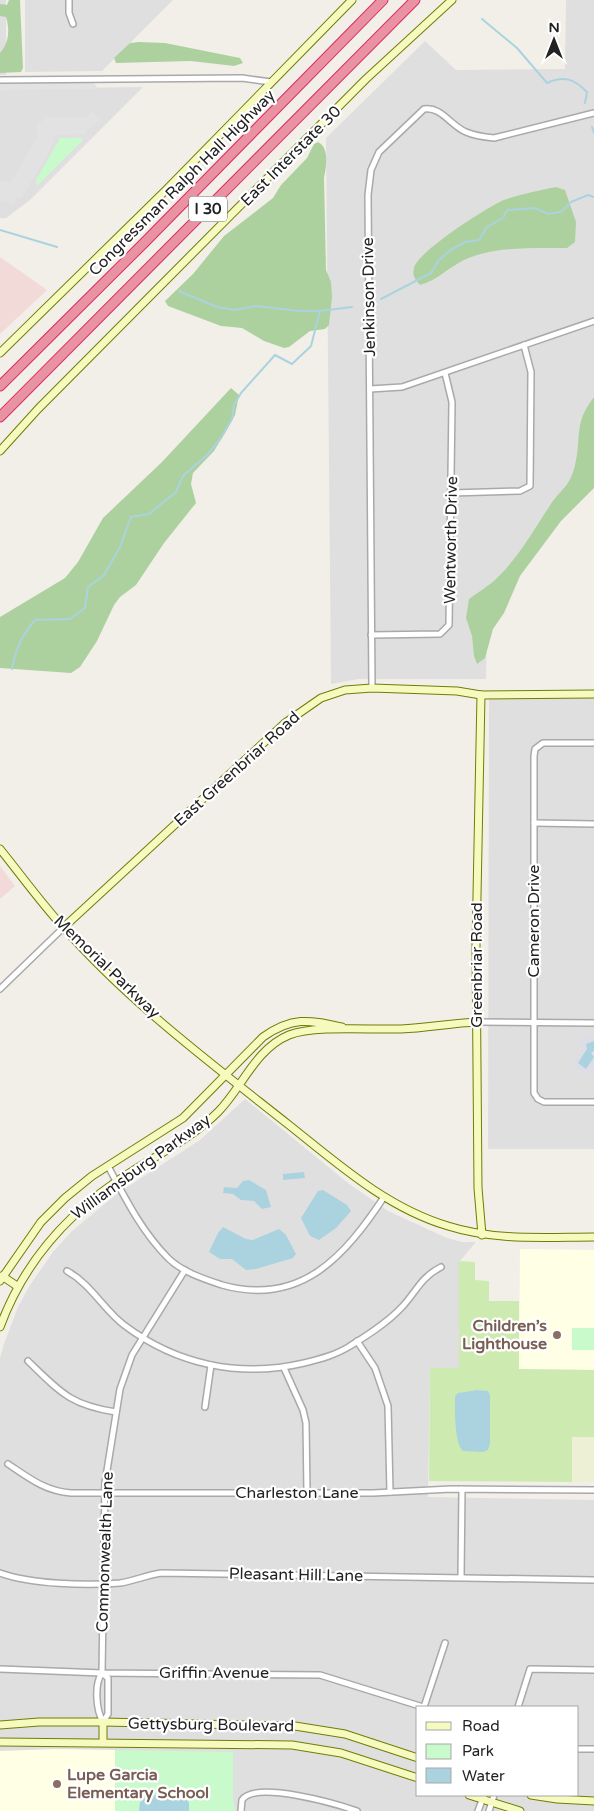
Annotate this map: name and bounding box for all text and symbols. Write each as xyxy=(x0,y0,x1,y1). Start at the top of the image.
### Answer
north arrow xyxy=(529,15,579,65)
text: N xyxy=(548,19,560,36)
street label: Congressman Ralph Hall Highway xyxy=(85,85,280,280)
street label: East Interstate 30 xyxy=(237,102,345,210)
road number: I 30 xyxy=(189,196,227,222)
street label: Jenkinson Drive xyxy=(358,237,380,357)
street label: Wentworth Drive xyxy=(440,476,462,604)
street label: East Greenbriar Road xyxy=(170,707,304,831)
street label: Cameron Drive xyxy=(524,865,544,977)
street label: Greenbriar Road xyxy=(467,902,487,1028)
street label: Memorial Parkway xyxy=(50,911,165,1023)
street label: Williamsburg Parkway xyxy=(67,1109,215,1224)
place label: Children’s Lighthouse xyxy=(462,1316,547,1354)
marker: Children’s Lighthouse xyxy=(551,1329,563,1341)
street label: Commonwealth Lane xyxy=(92,1471,118,1633)
street label: Charleston Lane xyxy=(235,1483,359,1503)
street label: Pleasant Hill Lane xyxy=(229,1564,363,1586)
street label: Griffin Avenue xyxy=(159,1663,269,1683)
legend xyxy=(416,1706,579,1796)
street label: Gettysburg Boulevard xyxy=(128,1714,294,1736)
text: Road xyxy=(462,1717,500,1735)
text: Park xyxy=(462,1742,494,1760)
place label: Lupe Garcia Elementary School xyxy=(67,1765,209,1803)
text: Water xyxy=(462,1767,505,1785)
marker: Lupe Garcia Elementary School xyxy=(51,1778,63,1790)

